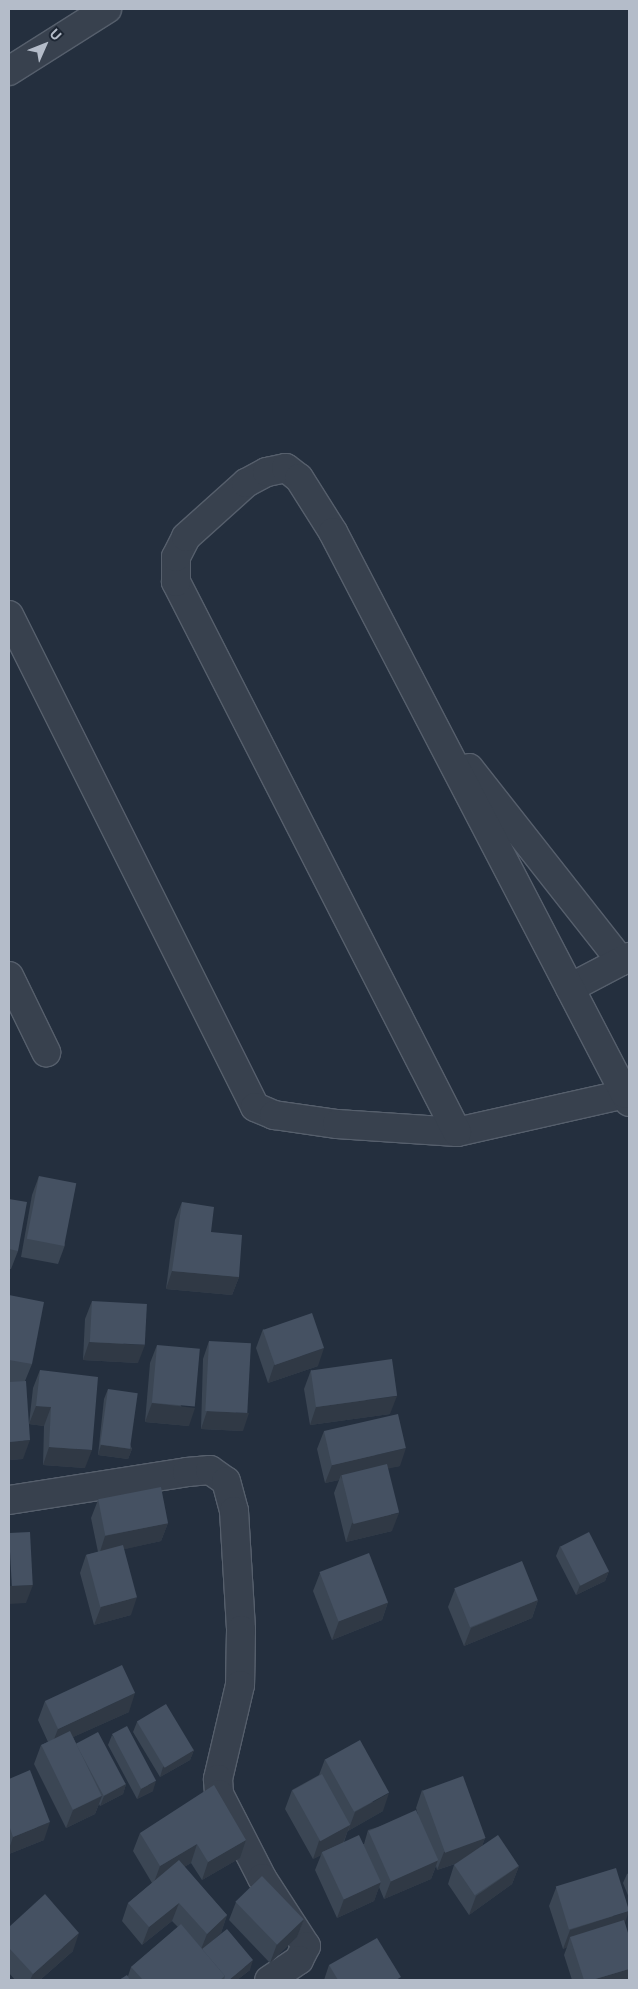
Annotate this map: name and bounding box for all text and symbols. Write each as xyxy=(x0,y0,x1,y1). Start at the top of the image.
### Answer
north arrow xyxy=(20,20,70,70)
text: U xyxy=(46,25,66,44)

